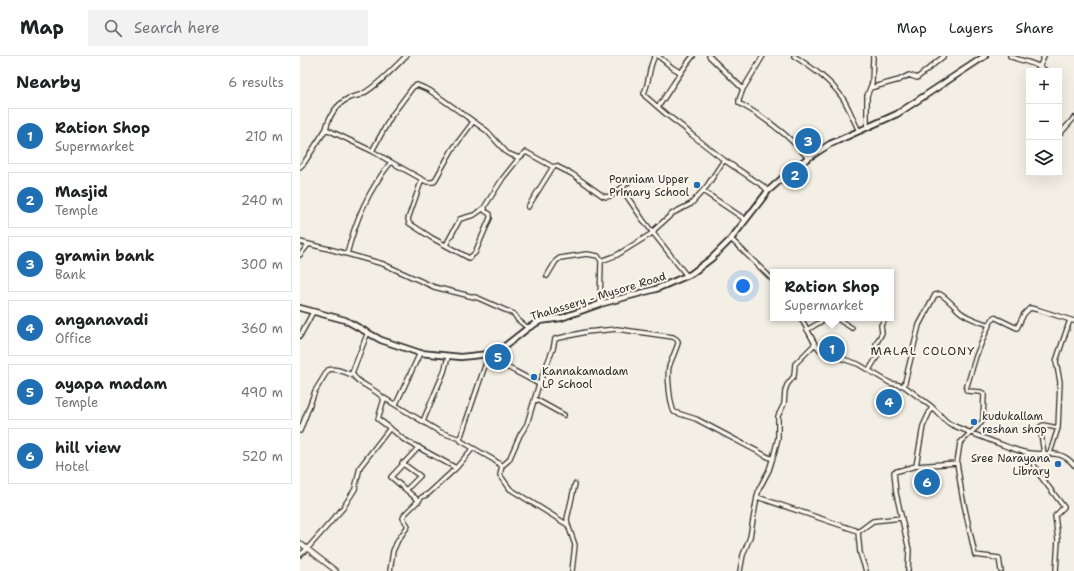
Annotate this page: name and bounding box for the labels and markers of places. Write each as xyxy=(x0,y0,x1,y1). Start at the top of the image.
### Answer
pin: 3 xyxy=(795,126,821,156)
pin: 2 xyxy=(782,160,808,190)
place label: Ponniam Upper Primary School xyxy=(609,172,690,200)
marker: Ponniam Upper Primary School xyxy=(692,180,702,190)
pin: 1 xyxy=(819,334,845,364)
pin: 5 xyxy=(485,342,511,372)
place label: Kannakamadam LP School xyxy=(542,364,629,392)
marker: Kannakamadam LP School xyxy=(529,372,539,382)
pin: 4 xyxy=(876,387,902,417)
place label: kudukallam reshan shop xyxy=(982,409,1047,437)
marker: kudukallam reshan shop xyxy=(969,417,979,427)
place label: Sree Narayana Library xyxy=(971,451,1050,479)
marker: Sree Narayana Library xyxy=(1053,459,1063,469)
pin: 6 xyxy=(914,467,940,497)

